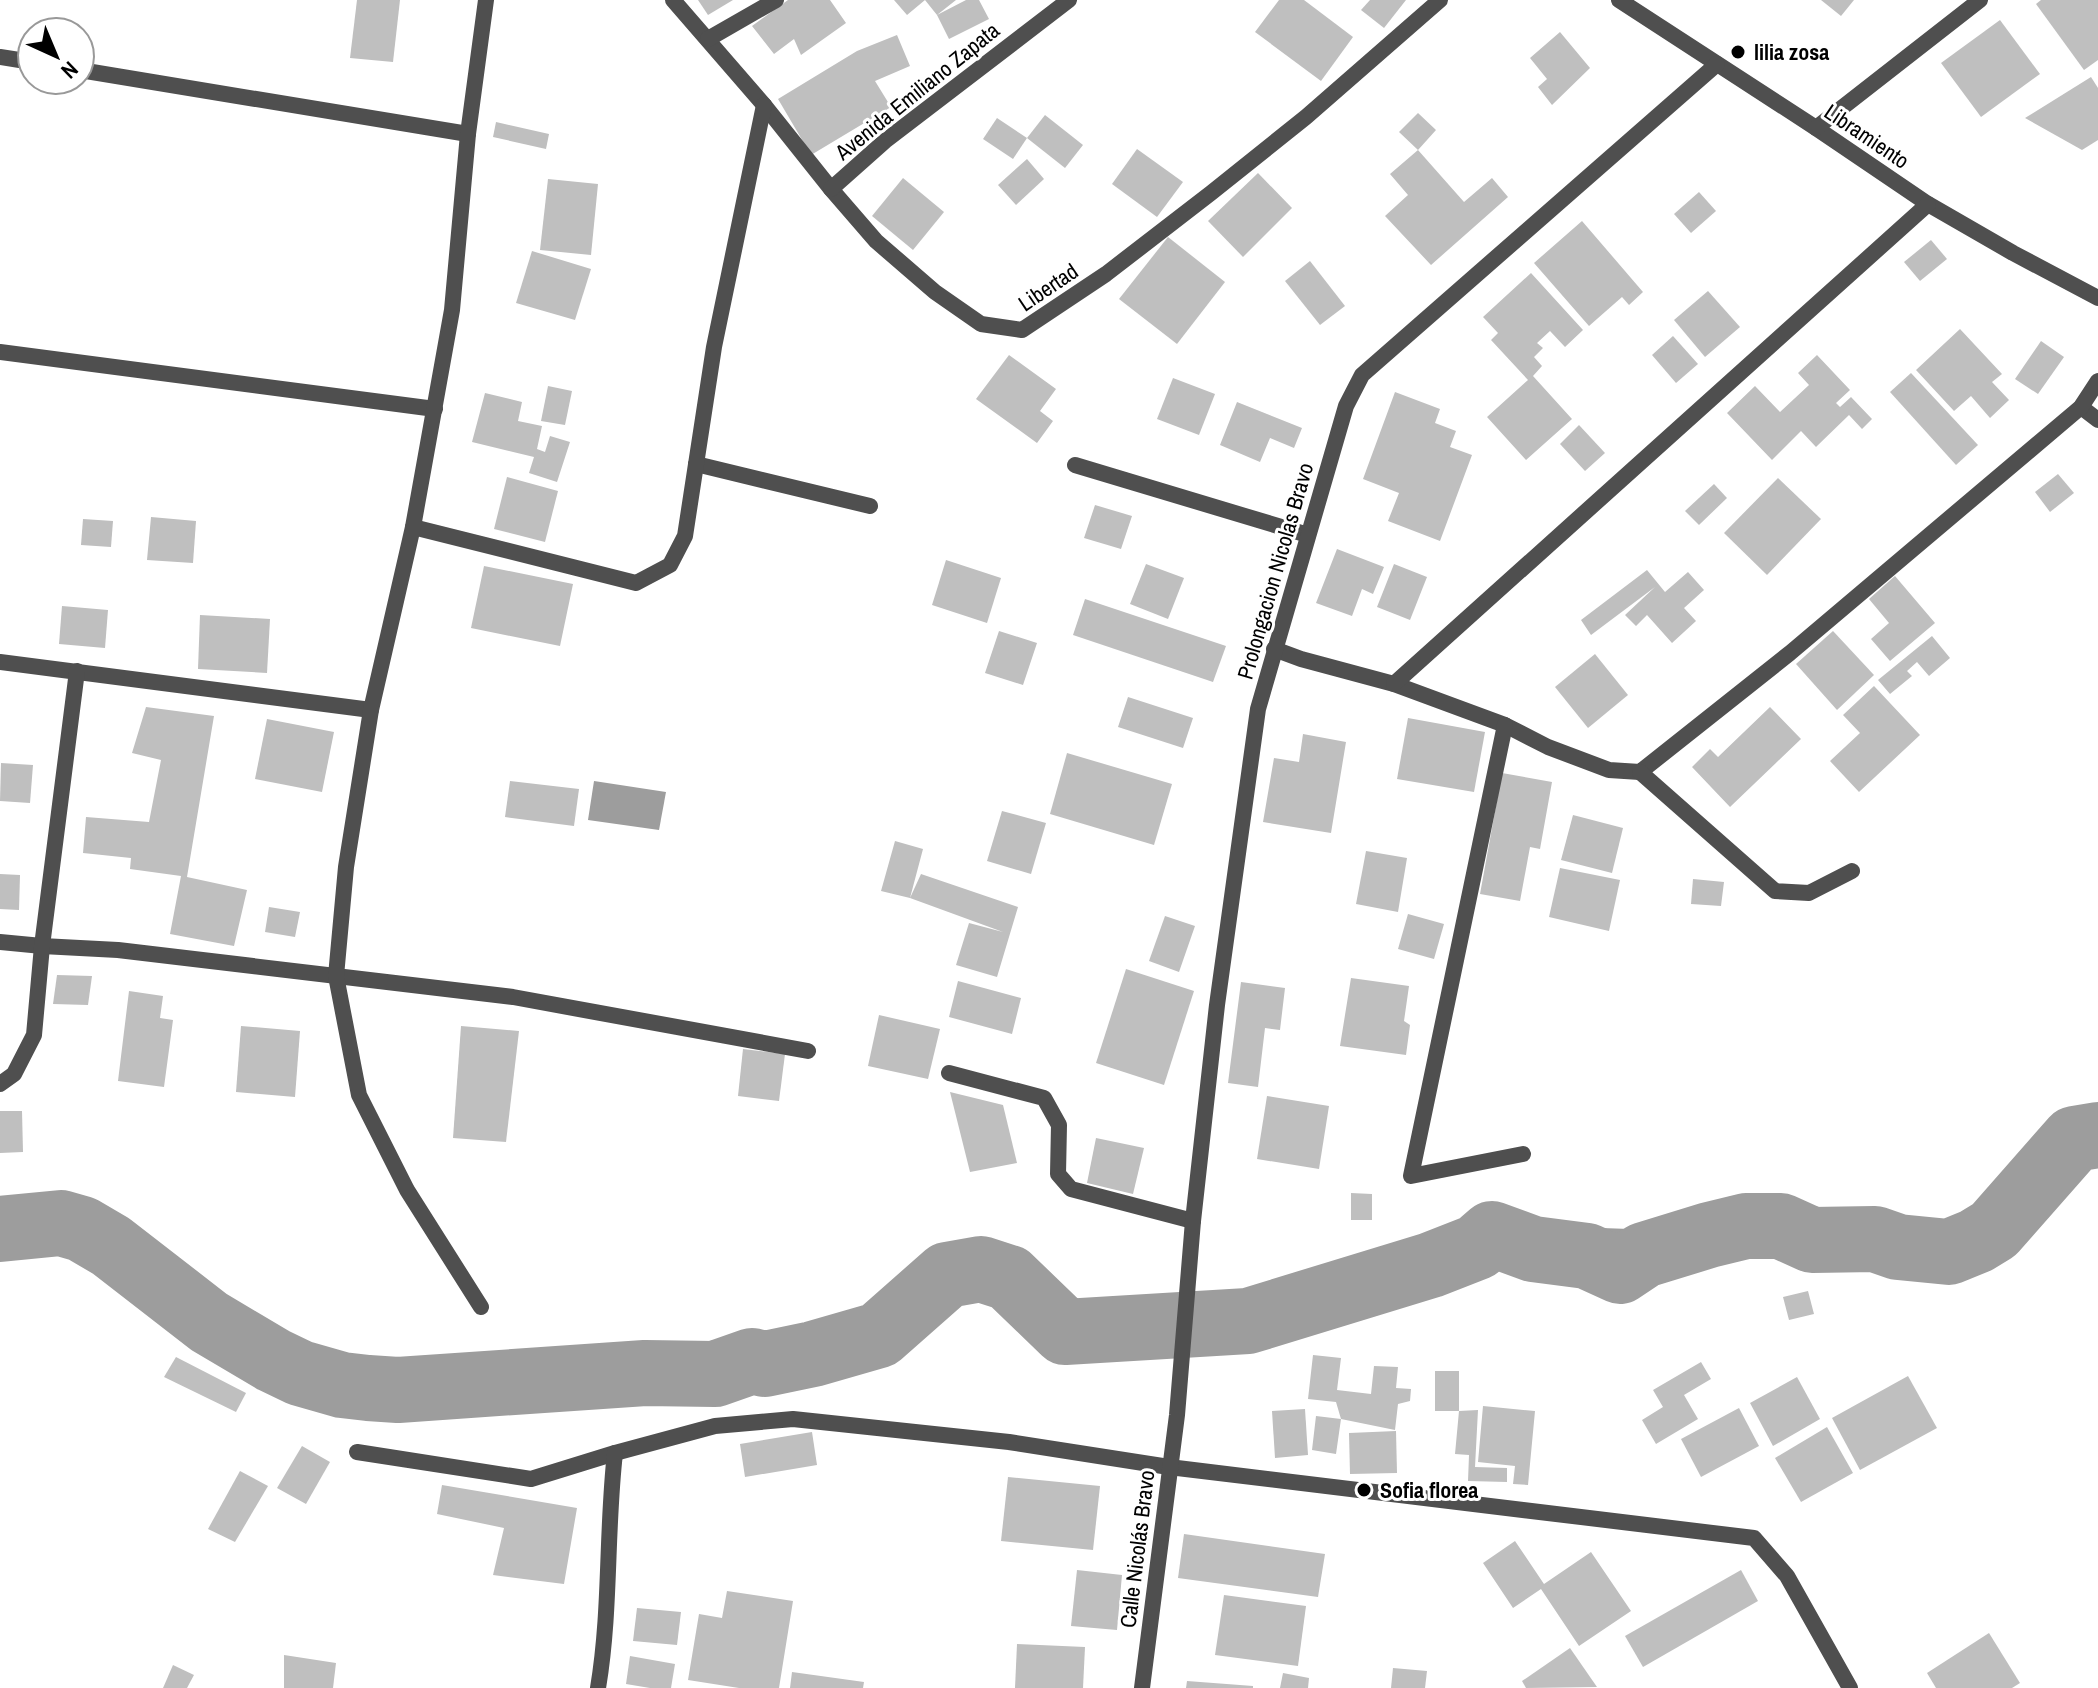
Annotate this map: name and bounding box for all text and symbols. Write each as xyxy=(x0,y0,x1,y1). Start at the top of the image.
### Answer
street label: Avenida Emiliano Zapata xyxy=(828,15,1005,167)
north arrow xyxy=(16,16,96,96)
place label: lilia zosa xyxy=(1754,37,1829,67)
marker: lilia zosa xyxy=(1729,43,1747,61)
text: N xyxy=(55,55,85,86)
street label: Libramiento xyxy=(1819,97,1915,175)
street label: Libertad xyxy=(1012,256,1084,318)
street label: Prolongacion Nicolas Bravo xyxy=(1230,459,1320,683)
street label: Calle Nicolás Bravo xyxy=(1112,1469,1162,1629)
place label: Sofia florea xyxy=(1380,1475,1478,1505)
marker: Sofia florea xyxy=(1355,1481,1373,1499)

